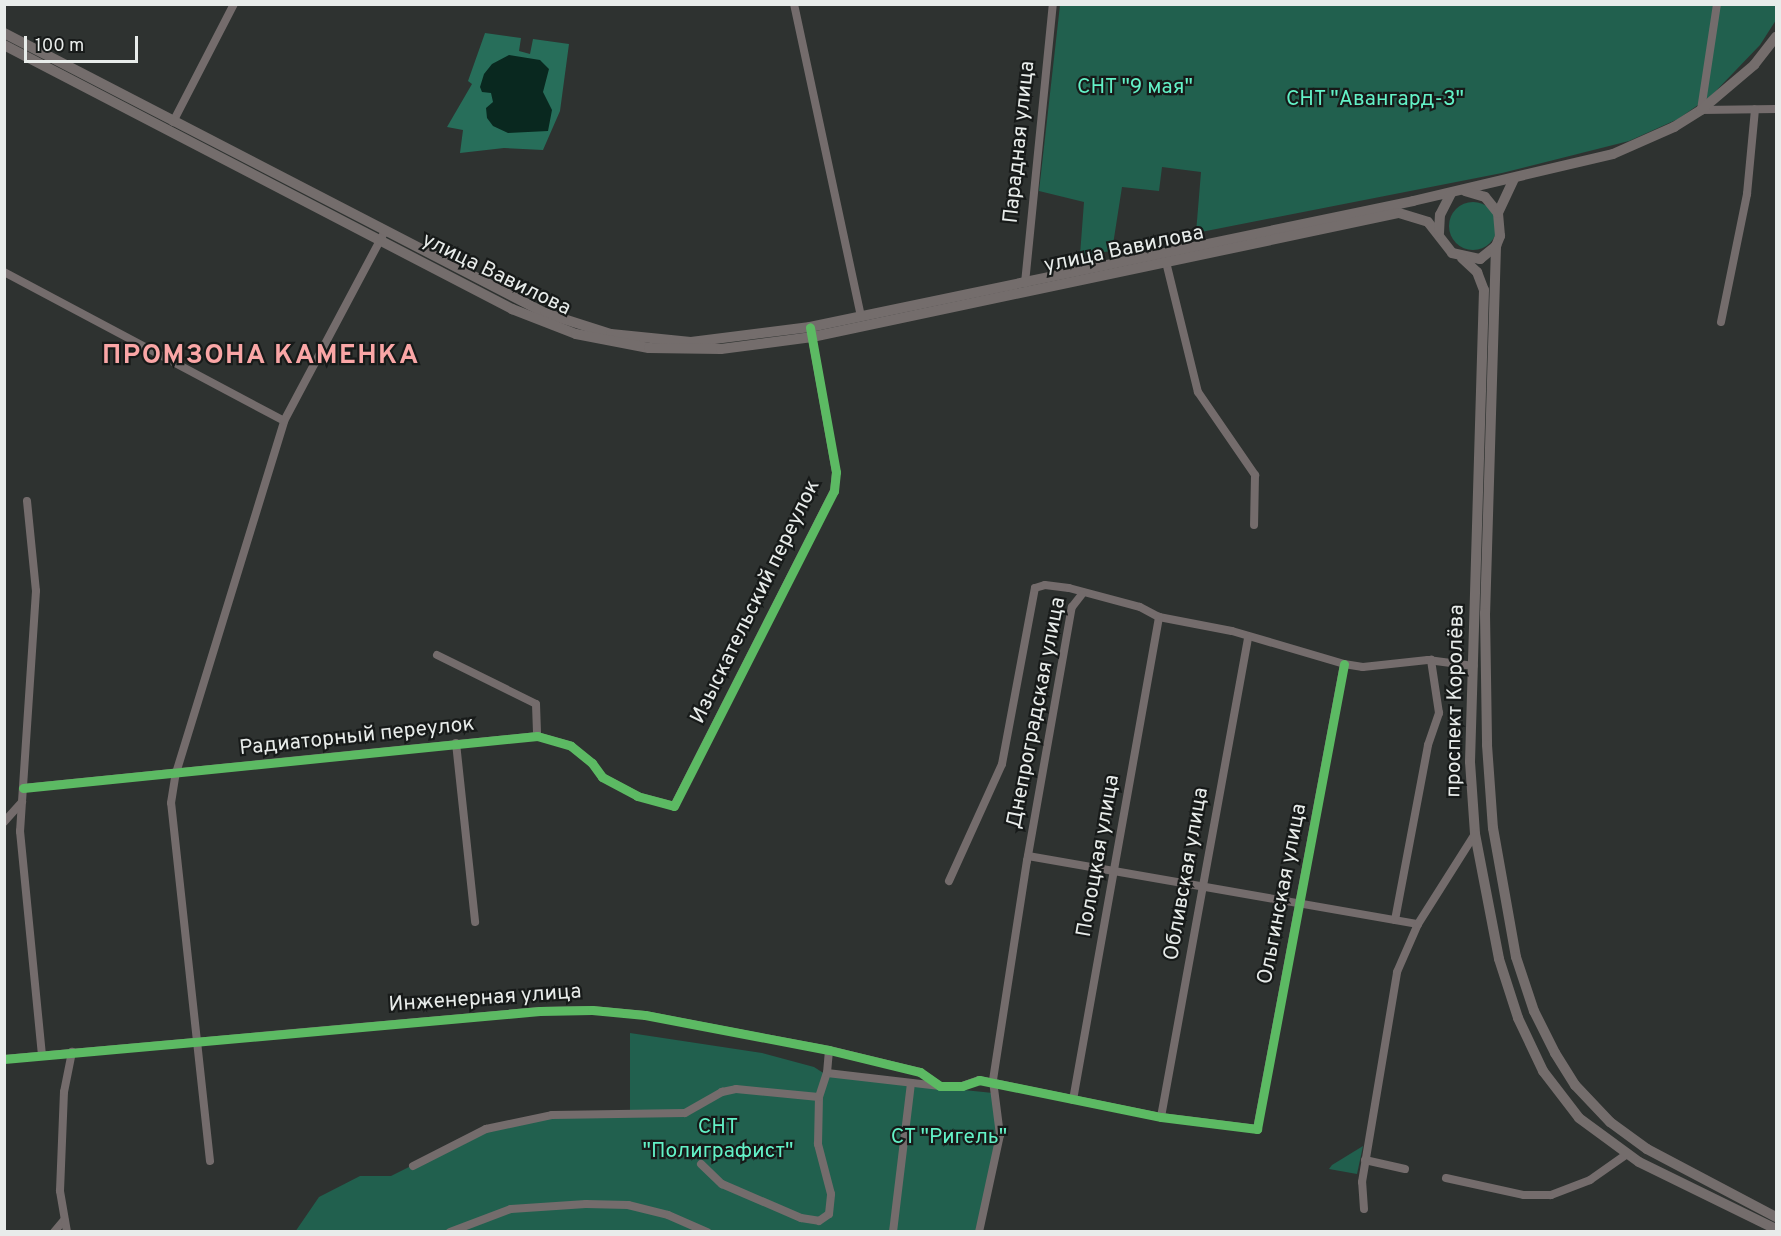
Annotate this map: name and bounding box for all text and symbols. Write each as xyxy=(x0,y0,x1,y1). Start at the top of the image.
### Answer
scale bar xyxy=(27,24,141,62)
text: 100 m xyxy=(35,35,84,58)
street label: Парадная улица xyxy=(999,60,1041,224)
park label: СНТ "9 мая" xyxy=(1077,75,1193,101)
park label: СНТ "Авангард-3" xyxy=(1286,87,1464,113)
street label: улица Вавилова xyxy=(1042,221,1206,279)
street label: улица Вавилова xyxy=(417,228,575,322)
district label: ПРОМЗОНА КАМЕНКА xyxy=(102,341,420,373)
street label: Изыскательский переулок xyxy=(686,476,826,728)
street label: Днепроградская улица xyxy=(1002,595,1072,831)
street label: проспект Королёва xyxy=(1442,604,1470,798)
street label: Радиаторный переулок xyxy=(238,712,476,762)
street label: Полоцкая улица xyxy=(1072,773,1126,939)
street label: Обливская улица xyxy=(1159,786,1215,962)
street label: Ольгинская улица xyxy=(1253,802,1313,986)
street label: Инженерная улица xyxy=(388,980,582,1018)
park label: СНТ "Полиграфист" xyxy=(643,1115,793,1165)
park label: СТ "Ригель" xyxy=(890,1125,1008,1151)

